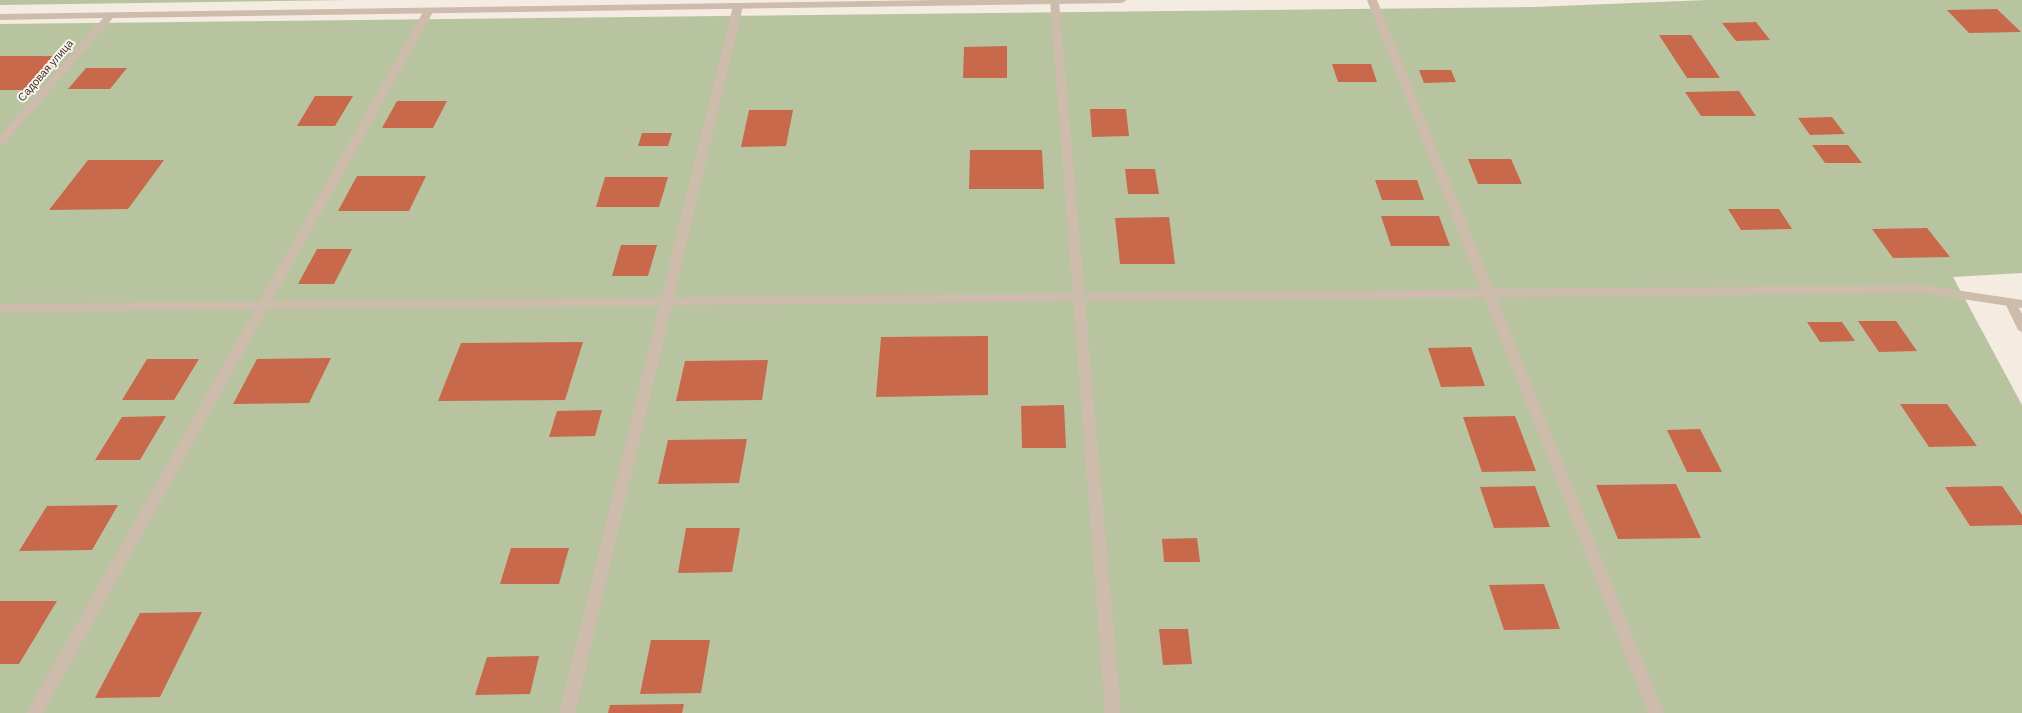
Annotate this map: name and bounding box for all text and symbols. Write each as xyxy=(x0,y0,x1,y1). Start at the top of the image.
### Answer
street label: Садовая улица xyxy=(16,37,76,105)

